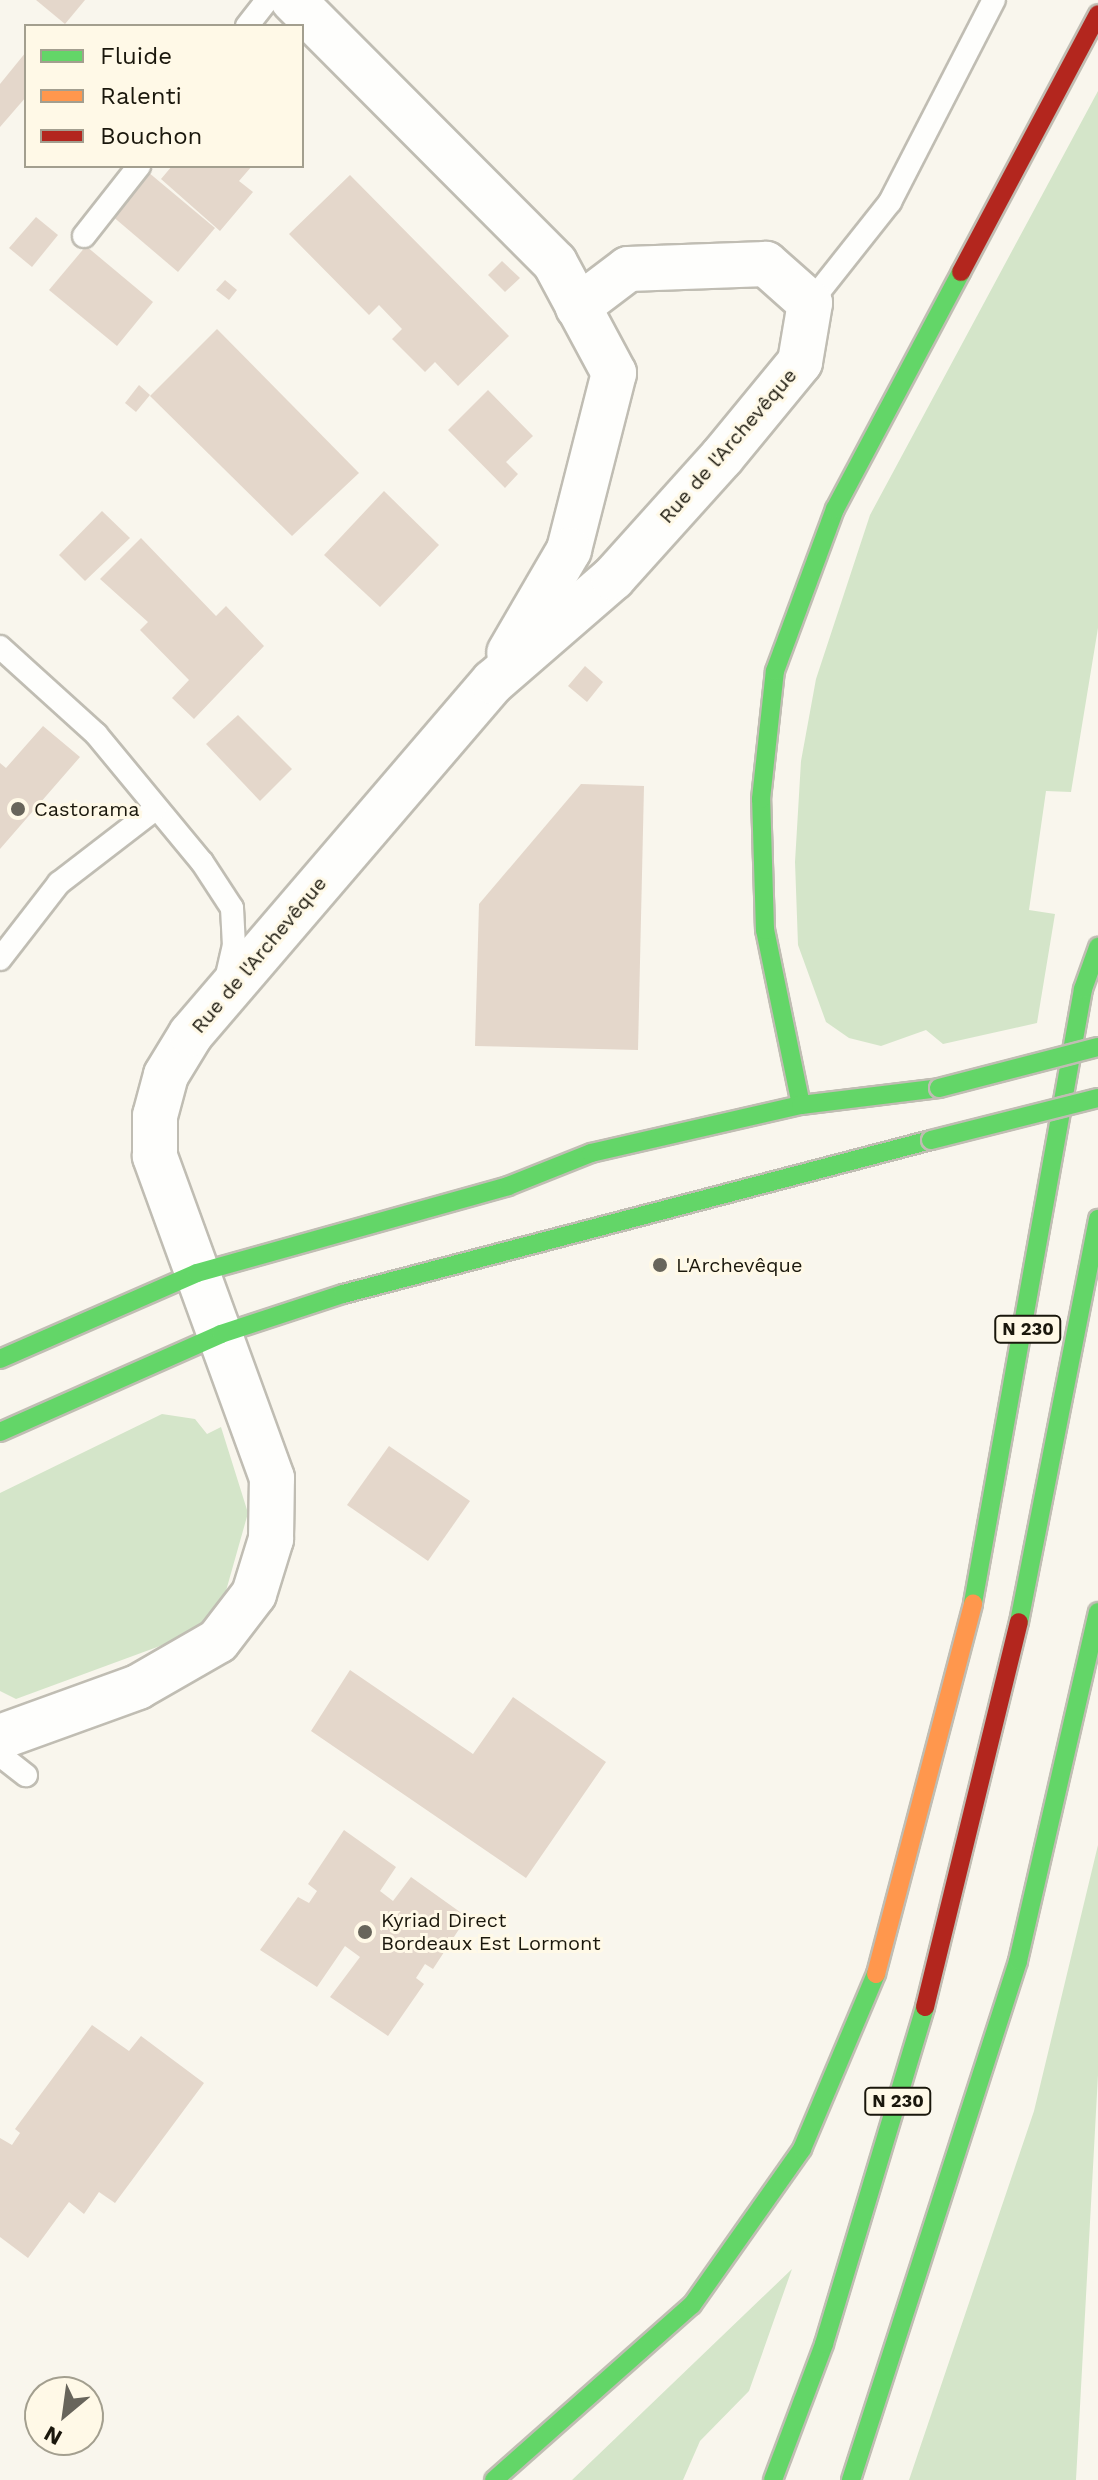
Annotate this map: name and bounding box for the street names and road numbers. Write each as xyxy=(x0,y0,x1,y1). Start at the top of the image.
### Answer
street label: Rue de l'Archevêque xyxy=(654,364,802,528)
street label: Rue de l'Archevêque xyxy=(186,872,332,1038)
road number: N 230 xyxy=(994,1315,1062,1343)
road number: N 230 xyxy=(864,2087,932,2115)

